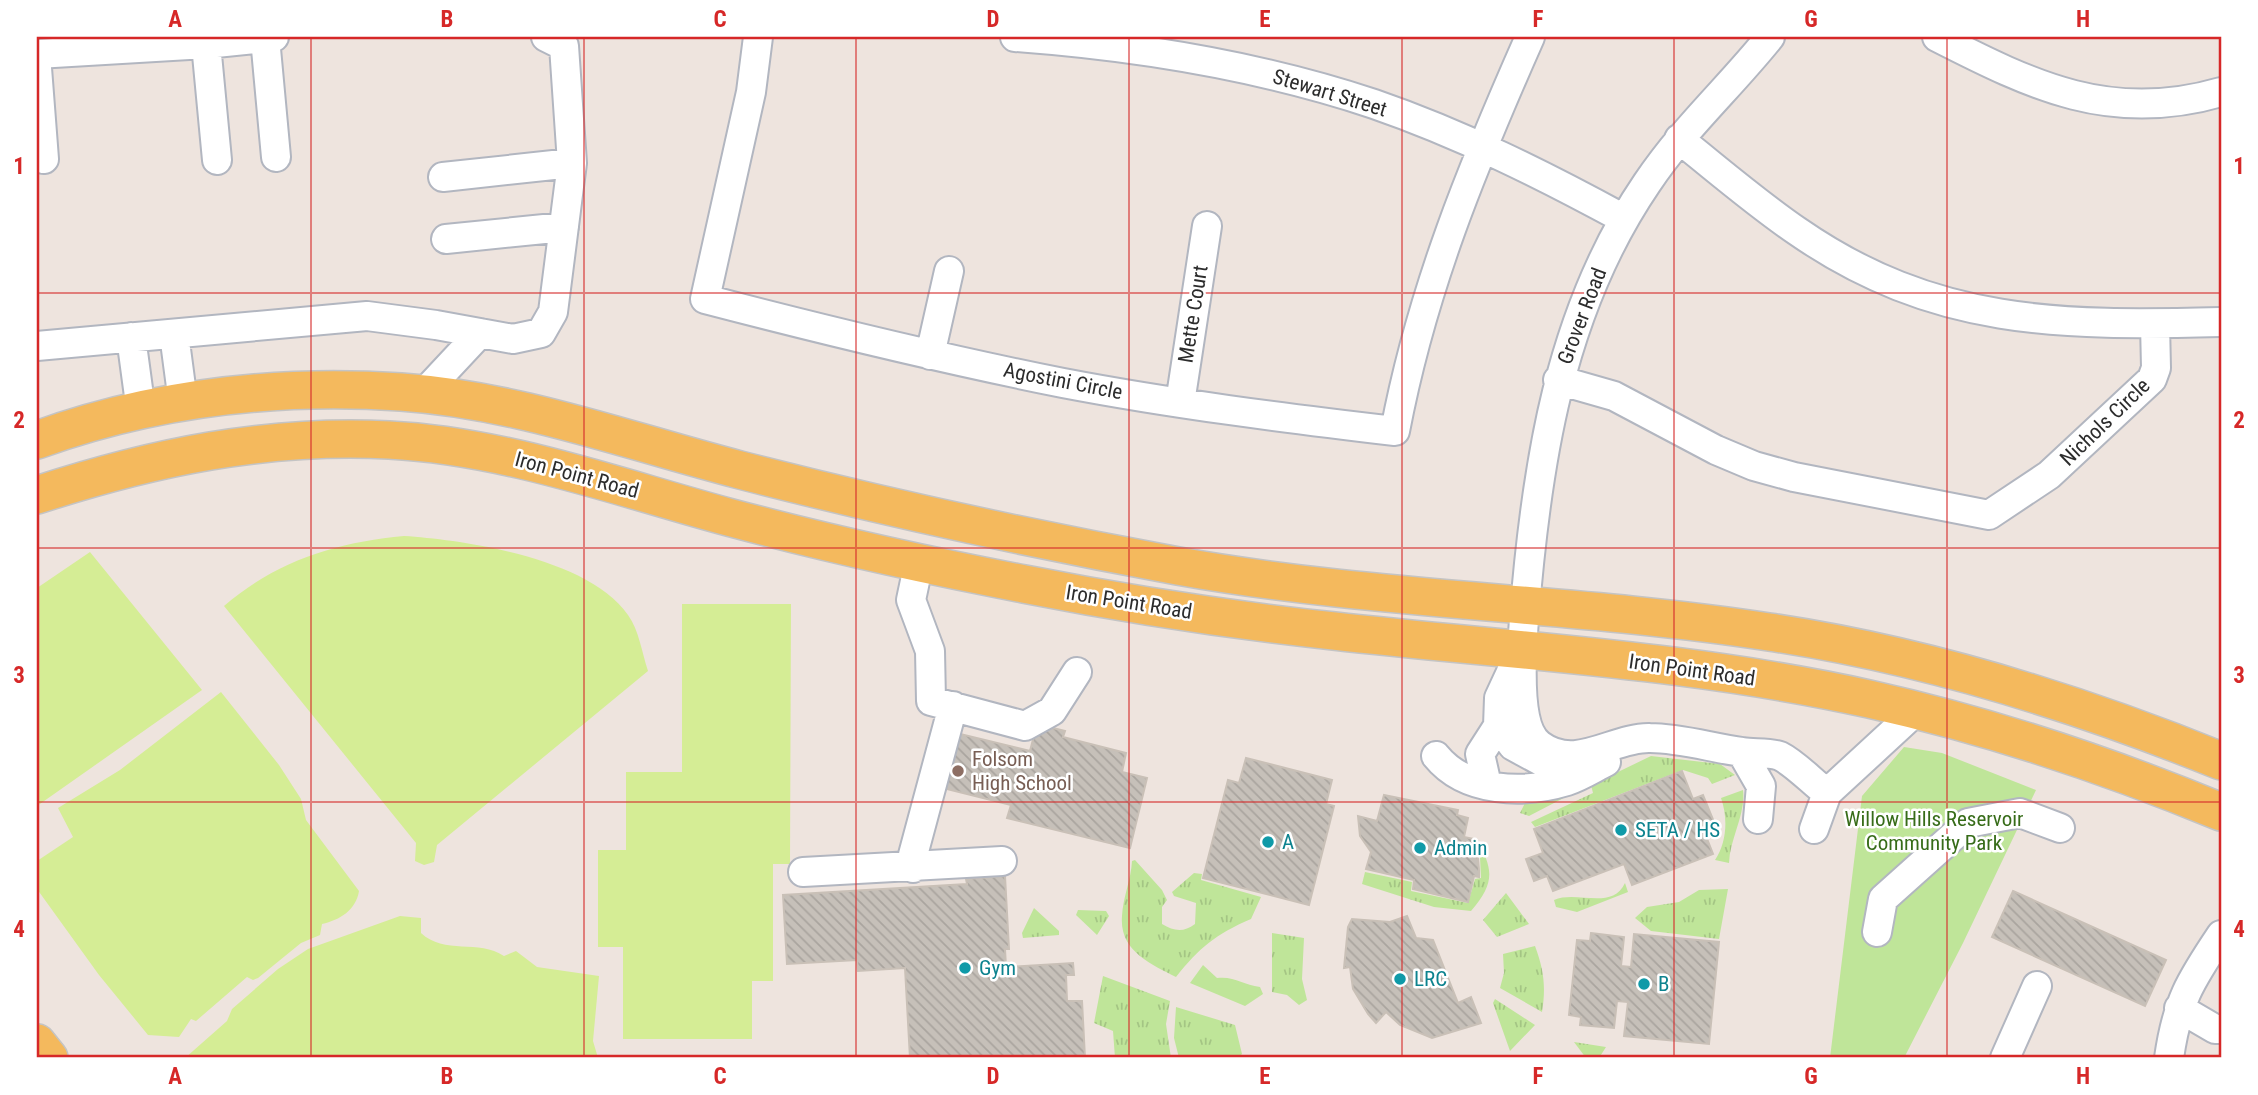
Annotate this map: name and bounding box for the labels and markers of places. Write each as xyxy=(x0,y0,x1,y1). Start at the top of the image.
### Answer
place label: Folsom High School xyxy=(972,747,1072,795)
marker: Folsom High School xyxy=(950,763,966,779)
place label: SETA / HS xyxy=(1635,818,1720,842)
marker: SETA / HS xyxy=(1613,822,1629,838)
place label: A xyxy=(1282,830,1294,854)
marker: A xyxy=(1260,834,1276,850)
place label: Admin xyxy=(1434,836,1487,860)
marker: Admin xyxy=(1412,840,1428,856)
place label: Gym xyxy=(979,956,1016,980)
marker: Gym xyxy=(957,960,973,976)
place label: LRC xyxy=(1414,967,1447,991)
marker: LRC xyxy=(1392,971,1408,987)
place label: B xyxy=(1658,972,1669,996)
marker: B xyxy=(1636,976,1652,992)

